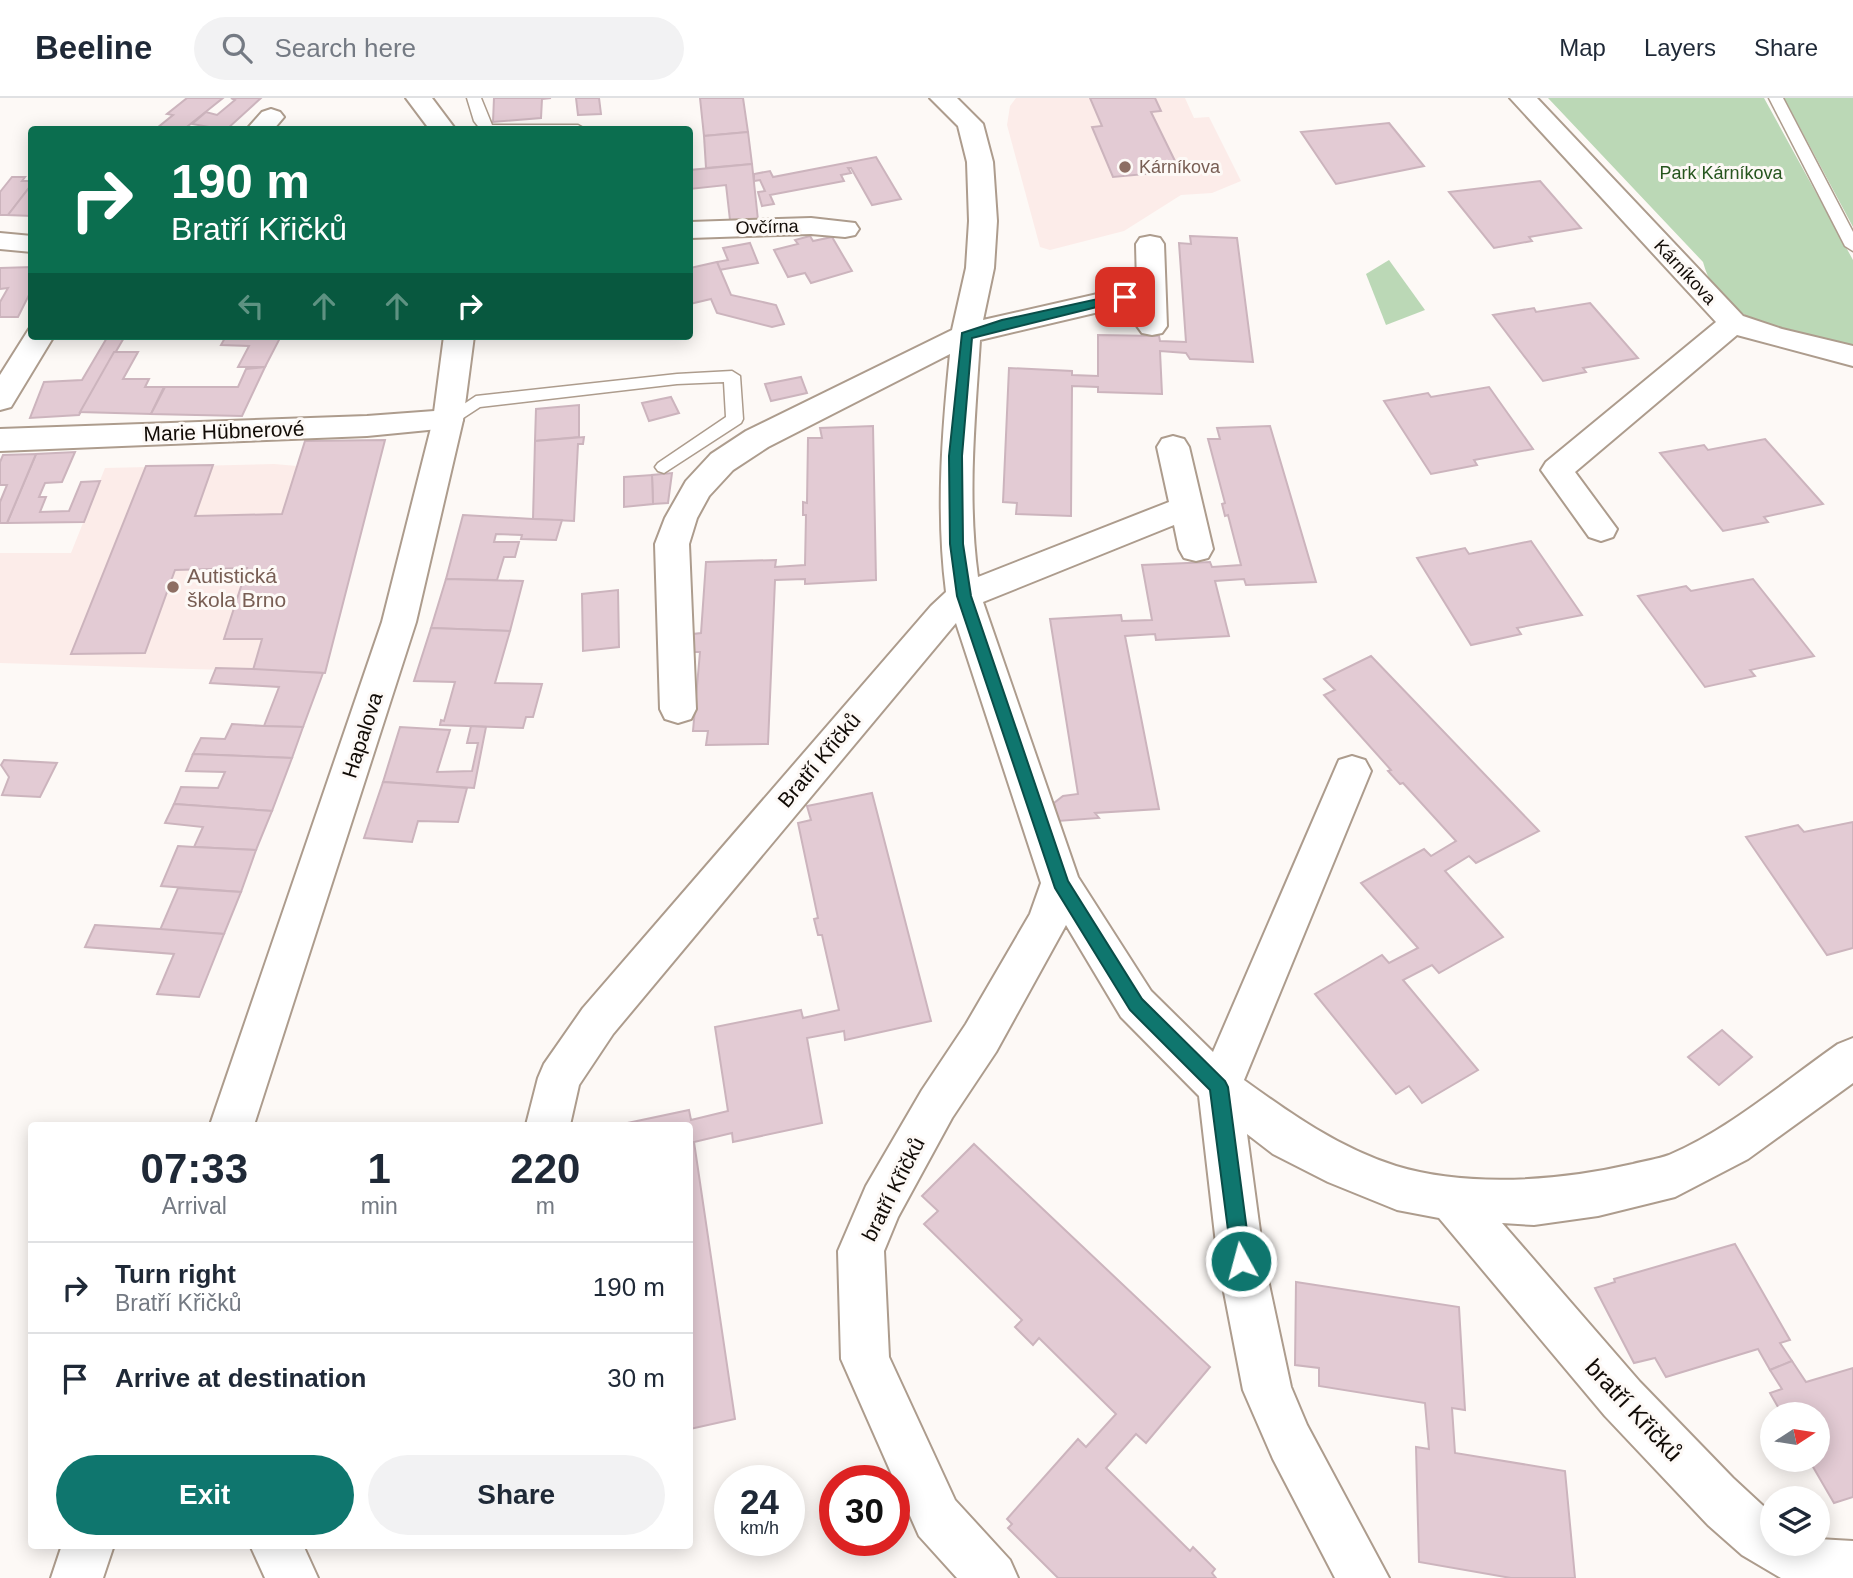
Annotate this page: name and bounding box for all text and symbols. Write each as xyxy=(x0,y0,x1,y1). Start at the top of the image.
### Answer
search box xyxy=(194,17,684,80)
text: Beeline xyxy=(35,29,152,66)
icon: search xyxy=(218,29,256,67)
text: Search here xyxy=(274,33,416,63)
text: Map xyxy=(1559,34,1606,61)
text: Layers xyxy=(1644,34,1716,61)
text: Share xyxy=(1754,34,1818,61)
icon: right xyxy=(56,154,147,245)
text: 190 m xyxy=(171,154,310,208)
place label: Kárníkova xyxy=(1139,157,1221,177)
marker: Kárníkova xyxy=(1117,159,1133,175)
park label: Park Kárníkova xyxy=(1659,163,1784,183)
text: Bratří Křičků xyxy=(171,211,347,247)
street label: Ovčírna xyxy=(735,216,800,238)
street label: Kárníkova xyxy=(1650,236,1721,309)
pin xyxy=(1095,267,1155,327)
icon: arrive xyxy=(1106,278,1144,316)
icon: left xyxy=(232,287,270,325)
icon: ahead xyxy=(305,287,343,325)
icon: ahead xyxy=(378,287,416,325)
icon: right xyxy=(451,287,489,325)
street label: Marie Hübnerové xyxy=(143,417,305,445)
place label: Autistická škola Brno xyxy=(187,564,286,611)
marker: Autistická škola Brno xyxy=(165,579,181,595)
street label: Hapalova xyxy=(337,689,387,781)
street label: Bratří Křičků xyxy=(773,708,865,812)
street label: bratří Křičků xyxy=(857,1133,929,1245)
text: 07:33 xyxy=(141,1145,248,1192)
text: 1 xyxy=(367,1145,391,1192)
text: 220 xyxy=(510,1145,580,1192)
text: Arrival xyxy=(162,1193,227,1219)
text: min xyxy=(361,1193,398,1219)
text: m xyxy=(536,1193,555,1219)
position arrow xyxy=(1204,1224,1278,1298)
text: Turn right xyxy=(115,1259,236,1289)
icon: right xyxy=(56,1269,94,1307)
text: 190 m xyxy=(593,1272,665,1302)
text: Bratří Křičků xyxy=(115,1290,242,1316)
street label: bratří Křičků xyxy=(1580,1353,1688,1467)
icon: arrive xyxy=(56,1360,94,1398)
text: Arrive at destination xyxy=(115,1363,366,1393)
text: 30 m xyxy=(607,1363,665,1393)
north arrow xyxy=(1760,1402,1830,1472)
map controls xyxy=(1760,1402,1830,1556)
button: Exit xyxy=(56,1455,354,1535)
button: Share xyxy=(368,1455,665,1535)
speed limit sign: 30 xyxy=(819,1465,910,1556)
text: 24 xyxy=(740,1482,779,1521)
button: layers xyxy=(1760,1486,1830,1556)
text: km/h xyxy=(740,1518,779,1538)

